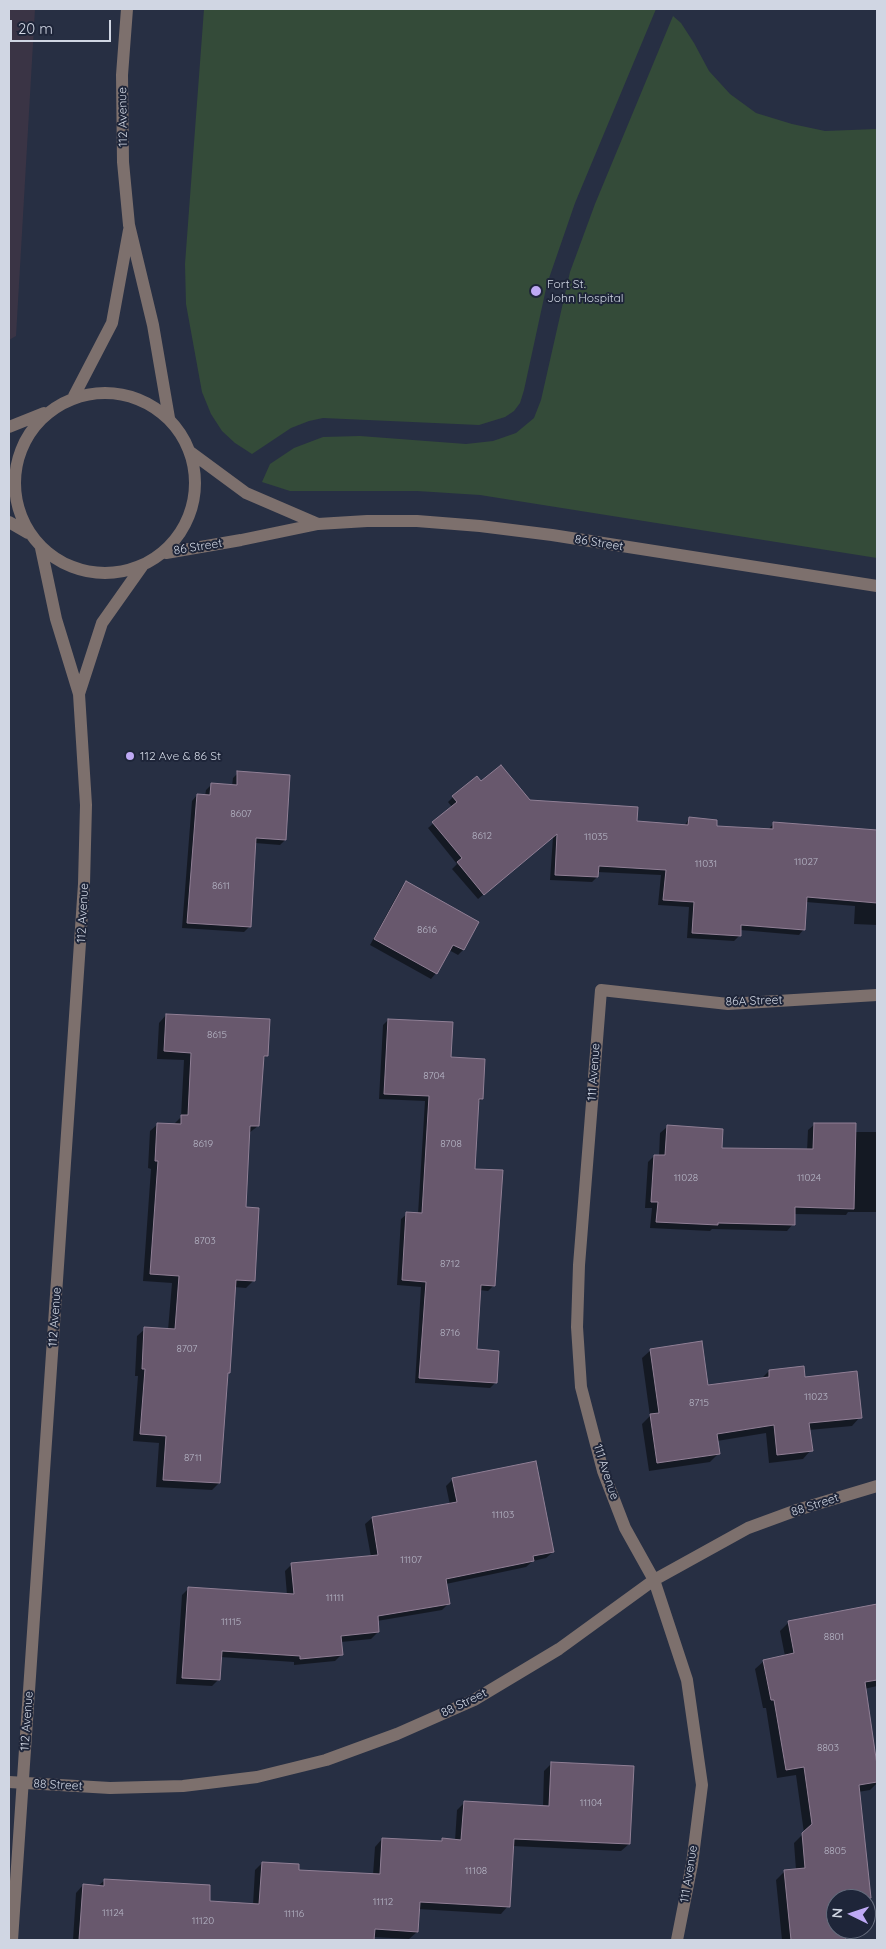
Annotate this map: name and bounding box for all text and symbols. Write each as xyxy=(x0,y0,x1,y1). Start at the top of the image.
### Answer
scale bar xyxy=(12,10,114,42)
text: 20 m xyxy=(18,19,53,38)
street label: 112 Avenue xyxy=(115,87,131,147)
place label: Fort St. John Hospital xyxy=(547,277,624,305)
marker: Fort St. John Hospital xyxy=(529,284,543,298)
street label: 86 Street xyxy=(574,532,624,554)
street label: 86 Street xyxy=(173,536,223,558)
place label: 112 Ave & 86 St xyxy=(140,749,221,763)
marker: 112 Ave & 86 St xyxy=(124,750,136,762)
house number: 8607 xyxy=(230,808,252,820)
house number: 8612 xyxy=(472,830,492,842)
house number: 11035 xyxy=(584,831,608,843)
house number: 11027 xyxy=(794,856,818,868)
house number: 11031 xyxy=(695,858,717,870)
house number: 8611 xyxy=(212,880,230,892)
street label: 112 Avenue xyxy=(74,883,92,943)
house number: 8616 xyxy=(417,924,437,936)
street label: 86A Street xyxy=(725,993,783,1009)
house number: 8615 xyxy=(207,1029,227,1041)
street label: 111 Avenue xyxy=(585,1043,603,1101)
house number: 8704 xyxy=(423,1070,445,1082)
house number: 8619 xyxy=(193,1138,213,1150)
house number: 8708 xyxy=(440,1138,462,1150)
house number: 11028 xyxy=(674,1172,698,1184)
house number: 11024 xyxy=(797,1172,821,1184)
house number: 8703 xyxy=(194,1235,216,1247)
house number: 8712 xyxy=(440,1258,460,1270)
street label: 112 Avenue xyxy=(46,1287,64,1347)
house number: 8716 xyxy=(440,1327,460,1339)
house number: 8707 xyxy=(177,1343,197,1355)
house number: 11023 xyxy=(804,1391,828,1403)
house number: 8715 xyxy=(689,1397,709,1409)
street label: 111 Avenue xyxy=(590,1442,622,1502)
house number: 8711 xyxy=(184,1452,202,1464)
street label: 88 Street xyxy=(789,1491,841,1519)
house number: 11103 xyxy=(492,1509,514,1521)
house number: 11107 xyxy=(400,1554,422,1566)
house number: 11111 xyxy=(326,1592,344,1604)
house number: 11115 xyxy=(221,1616,241,1628)
house number: 8801 xyxy=(824,1631,844,1643)
street label: 88 Street xyxy=(439,1686,489,1720)
street label: 112 Avenue xyxy=(18,1691,36,1751)
house number: 8803 xyxy=(817,1742,839,1754)
street label: 88 Street xyxy=(33,1777,83,1793)
house number: 11104 xyxy=(580,1797,602,1809)
street label: 111 Avenue xyxy=(677,1844,701,1904)
house number: 8805 xyxy=(824,1845,846,1857)
house number: 11108 xyxy=(465,1865,487,1877)
north arrow xyxy=(826,1889,876,1939)
house number: 11112 xyxy=(373,1896,393,1908)
house number: 11124 xyxy=(102,1907,124,1919)
text: N xyxy=(828,1907,846,1919)
house number: 11116 xyxy=(284,1908,304,1920)
house number: 11120 xyxy=(192,1915,214,1927)

